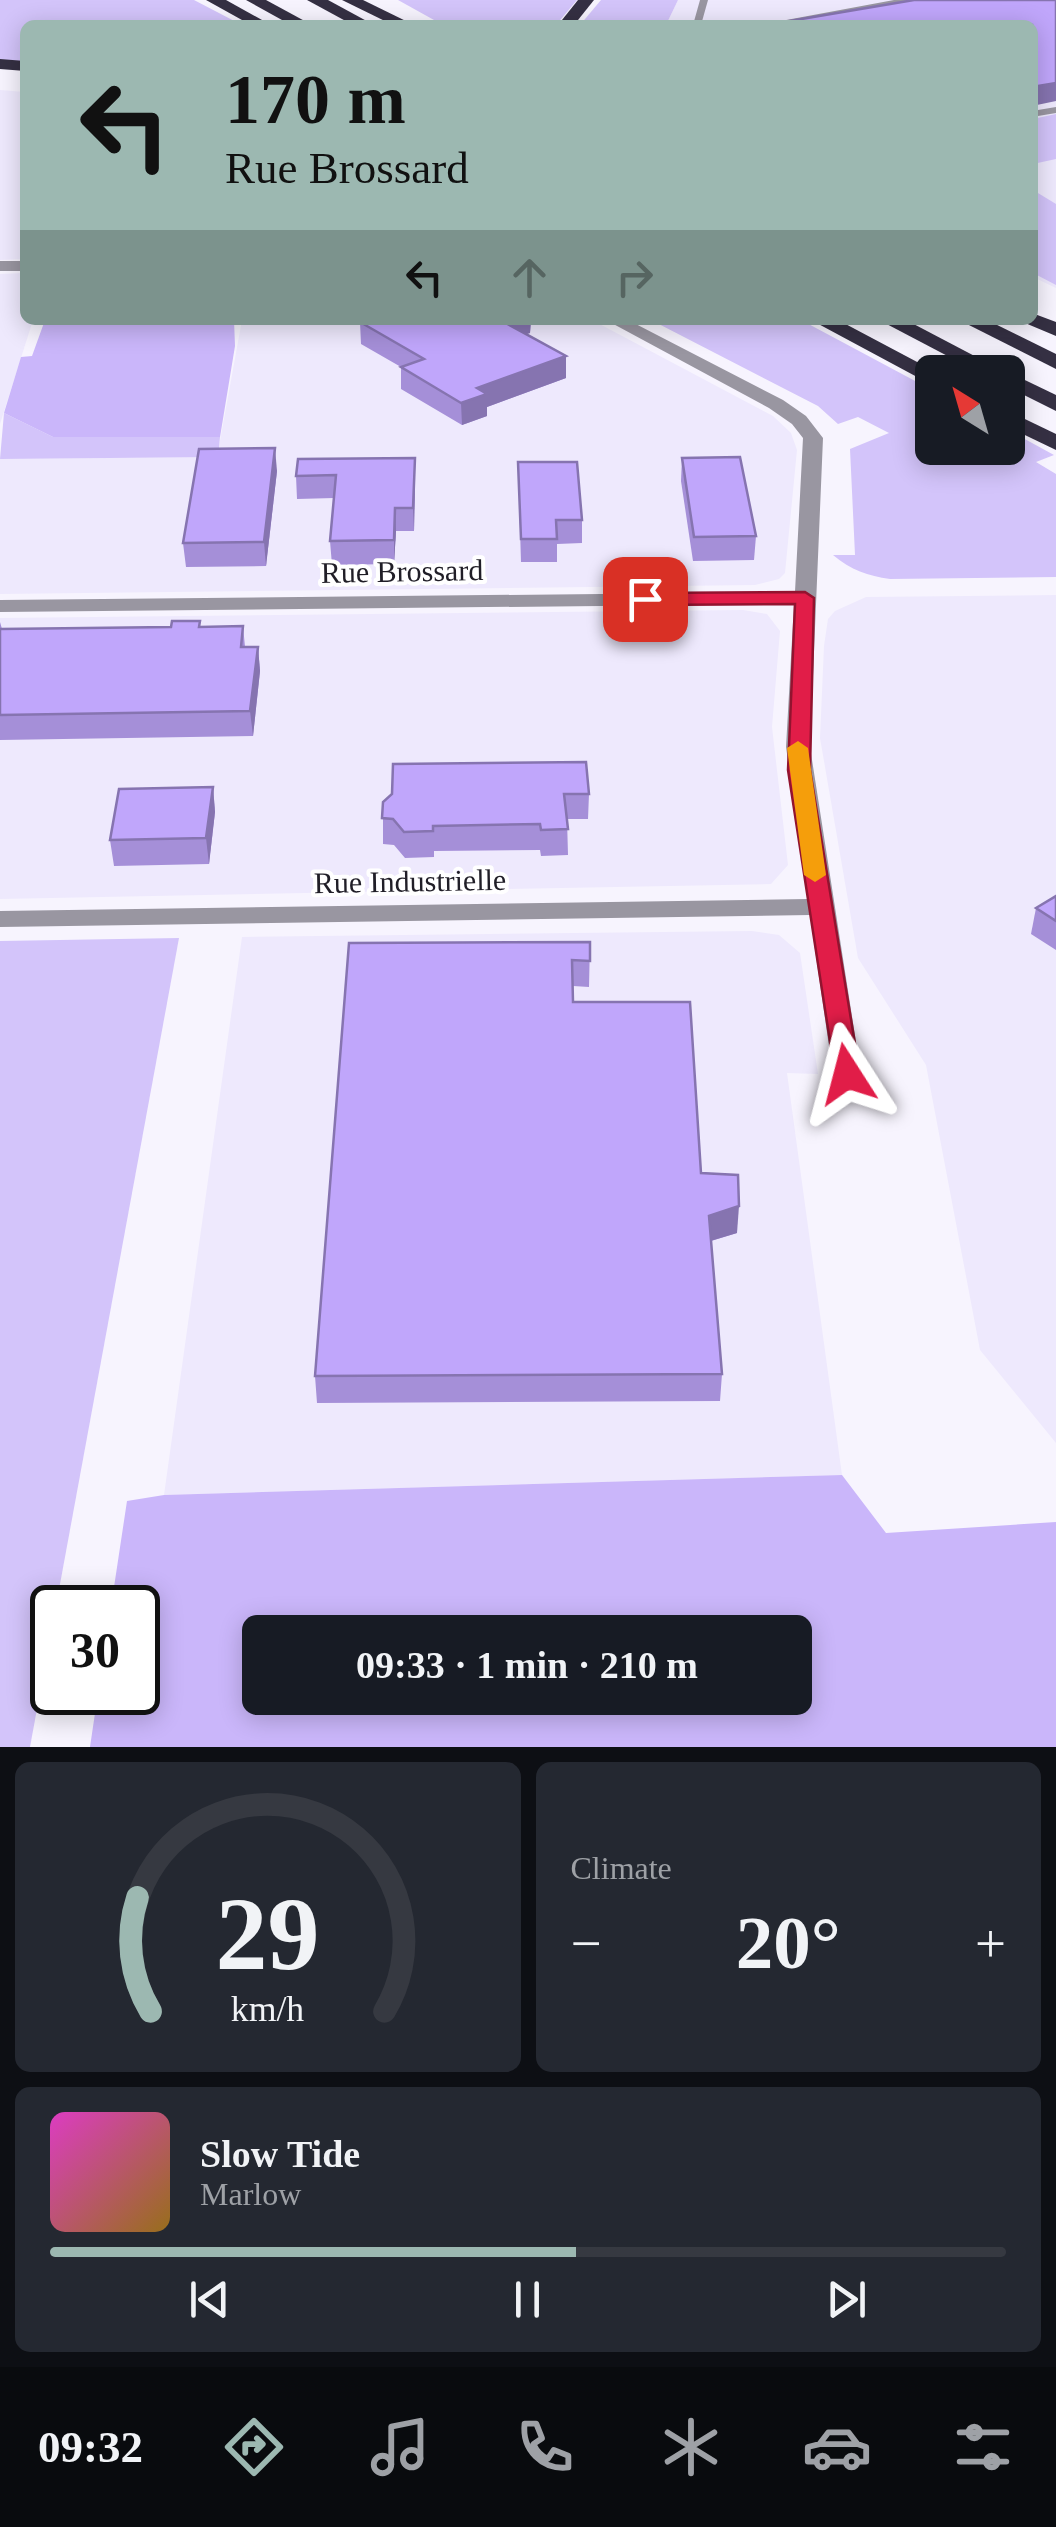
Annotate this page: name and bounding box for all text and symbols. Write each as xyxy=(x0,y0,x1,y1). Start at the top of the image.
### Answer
icon: left xyxy=(60,60,190,190)
text: 170 m xyxy=(225,61,406,138)
text: Rue Brossard xyxy=(225,143,469,193)
icon: left xyxy=(397,250,452,305)
icon: ahead xyxy=(502,250,557,305)
icon: right xyxy=(607,250,662,305)
north arrow xyxy=(915,355,1025,465)
map controls xyxy=(915,355,1025,465)
street label: Rue Brossard xyxy=(320,553,484,589)
pin xyxy=(603,557,688,642)
icon: arrive xyxy=(618,572,673,627)
street label: Rue Industrielle xyxy=(314,863,506,899)
position arrow xyxy=(795,1022,899,1126)
speed limit sign: 30 xyxy=(30,1585,160,1715)
text: 09:33 · 1 min · 210 m xyxy=(356,1644,698,1686)
text: Climate xyxy=(571,1850,672,1886)
text: 29 xyxy=(216,1876,320,1991)
text: 20° xyxy=(736,1901,841,1984)
text: − xyxy=(571,1913,602,1974)
text: + xyxy=(975,1913,1006,1974)
text: km/h xyxy=(231,1989,305,2029)
text: Slow Tide xyxy=(200,2133,360,2175)
text: Marlow xyxy=(200,2176,301,2212)
icon: previous xyxy=(182,2272,237,2327)
icon: pause xyxy=(500,2272,555,2327)
icon: next xyxy=(819,2272,874,2327)
icon: directions xyxy=(219,2412,289,2482)
icon: music xyxy=(365,2412,435,2482)
icon: phone xyxy=(510,2412,580,2482)
icon: climate xyxy=(656,2412,726,2482)
icon: car xyxy=(802,2412,872,2482)
icon: filters xyxy=(948,2412,1018,2482)
text: 09:32 xyxy=(38,2422,143,2472)

